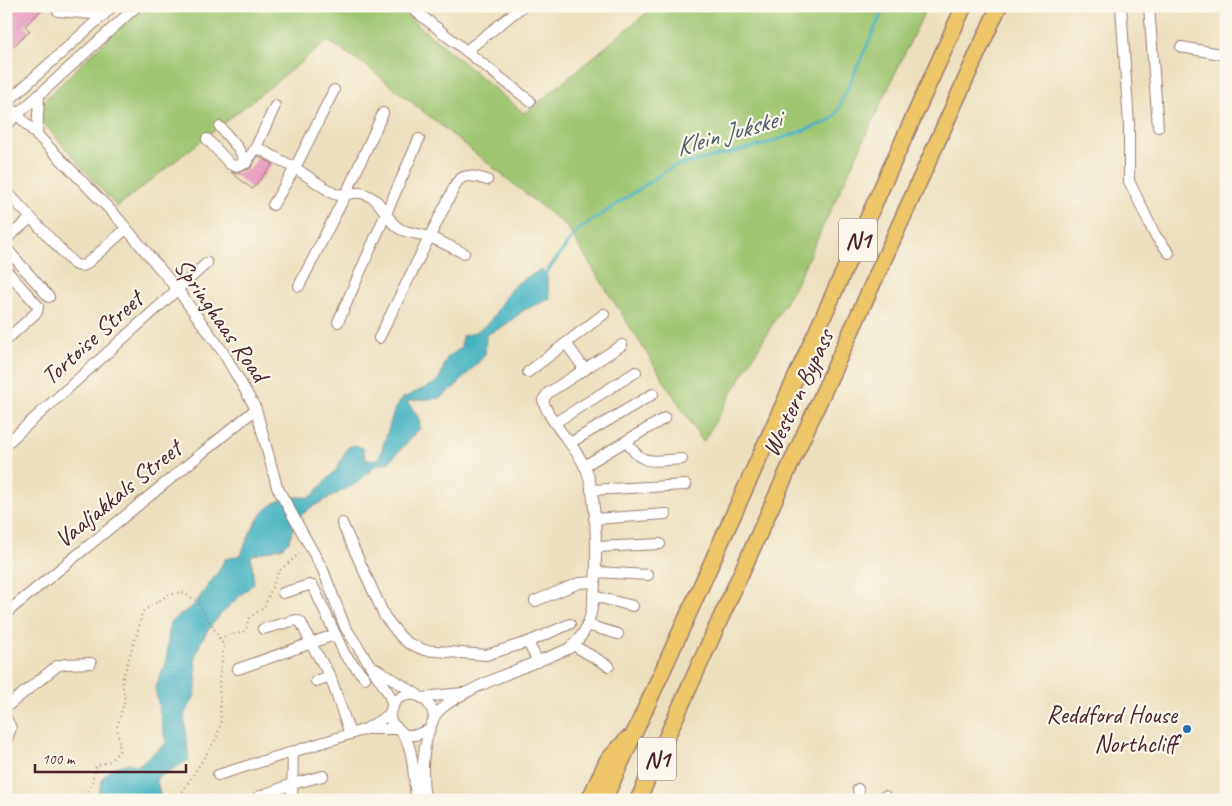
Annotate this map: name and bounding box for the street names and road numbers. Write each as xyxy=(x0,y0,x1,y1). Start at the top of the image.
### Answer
road number: N1 xyxy=(839,218,877,262)
street label: Springhaas Road xyxy=(167,252,278,391)
street label: Tortoise Street xyxy=(34,281,152,392)
street label: Western Bypass xyxy=(755,322,842,462)
street label: Vaaljakkals Street xyxy=(48,431,191,555)
road number: N1 xyxy=(638,738,676,781)

